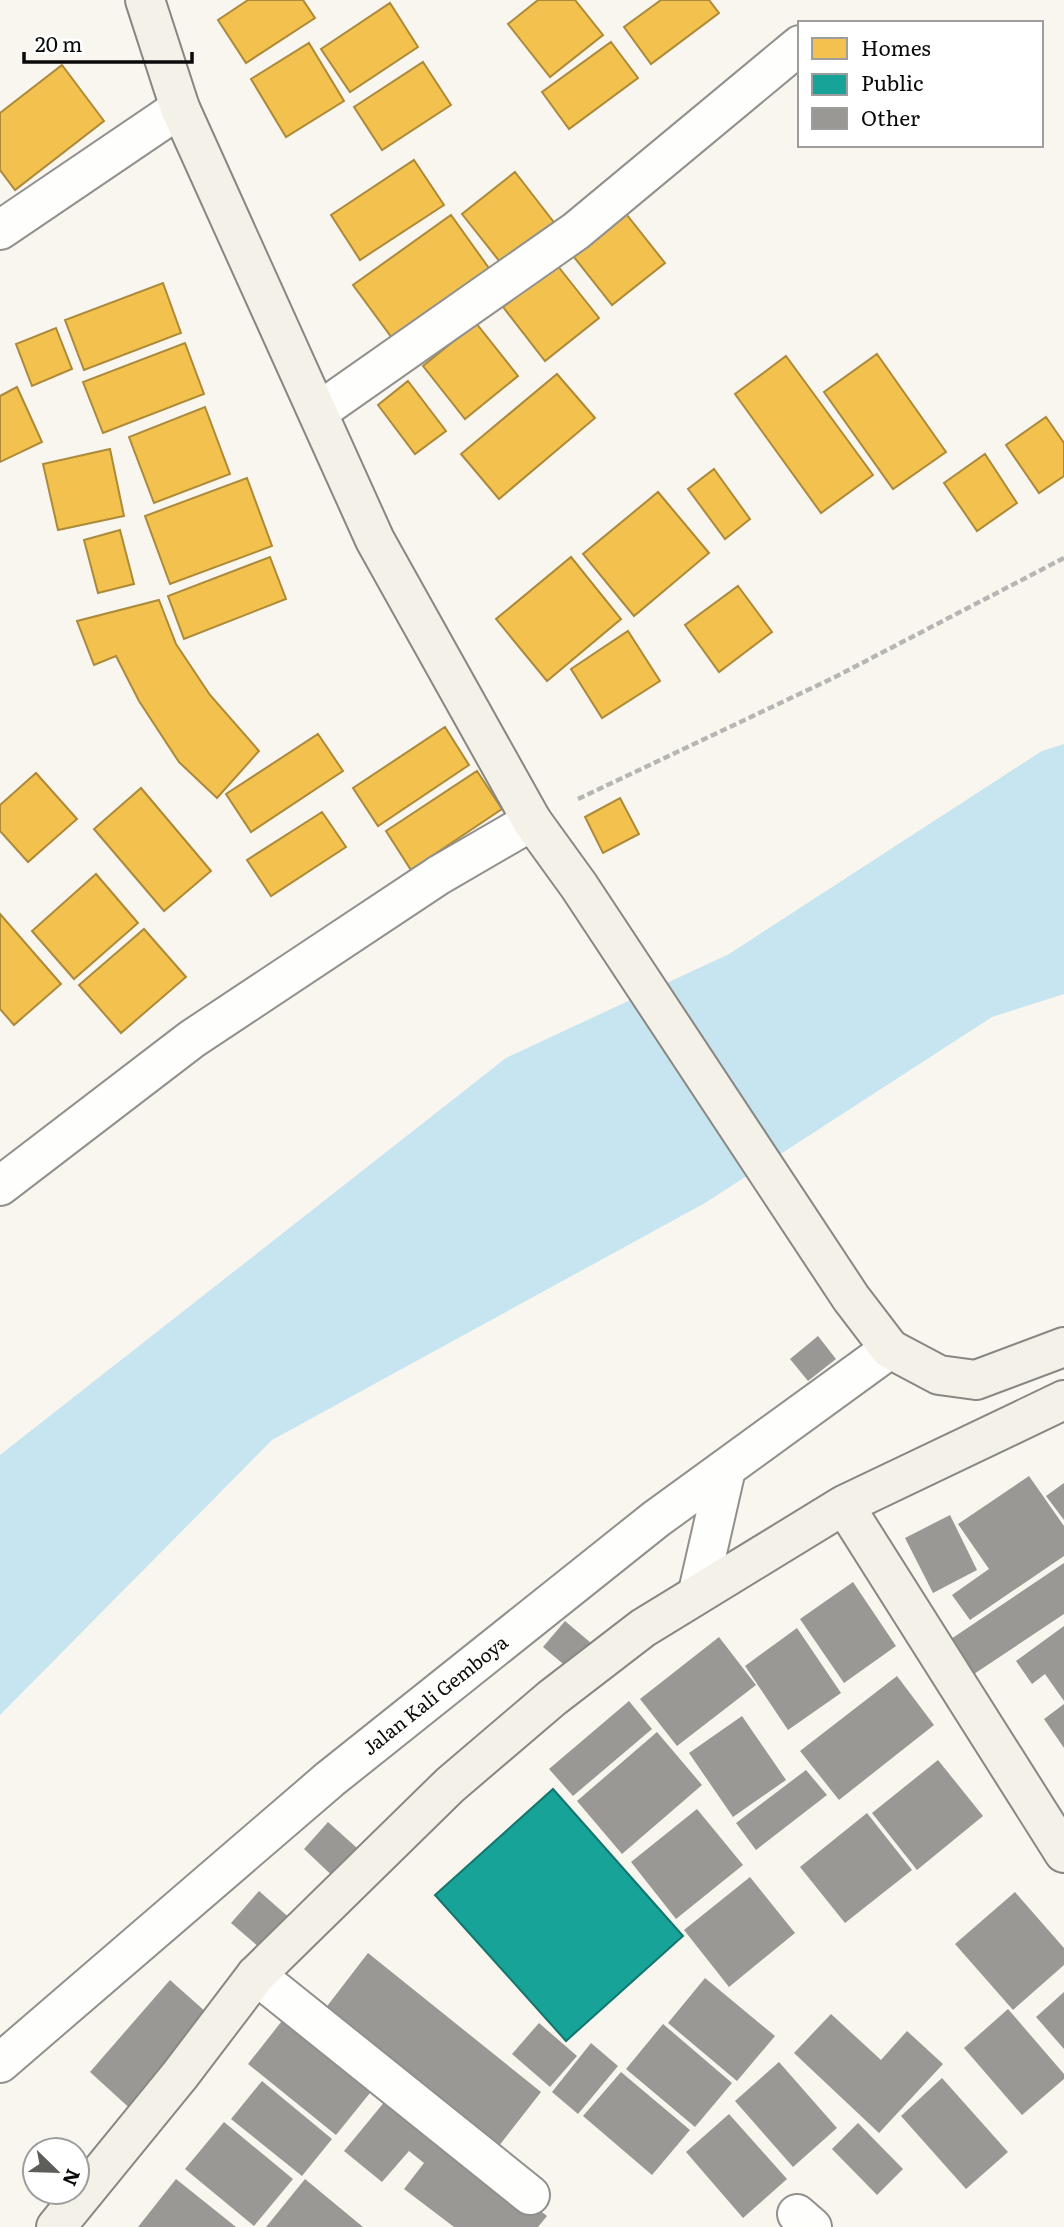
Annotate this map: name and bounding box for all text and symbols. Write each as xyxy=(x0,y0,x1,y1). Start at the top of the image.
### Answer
scale bar xyxy=(24,21,192,65)
legend xyxy=(798,21,1043,147)
text: 20 m xyxy=(35,27,82,58)
text: Homes xyxy=(861,31,931,62)
text: Public xyxy=(861,66,923,97)
text: Other xyxy=(861,101,920,132)
street label: Jalan Kali Gemboya xyxy=(356,1627,514,1761)
north arrow xyxy=(21,2136,91,2206)
text: N xyxy=(57,2165,89,2191)

